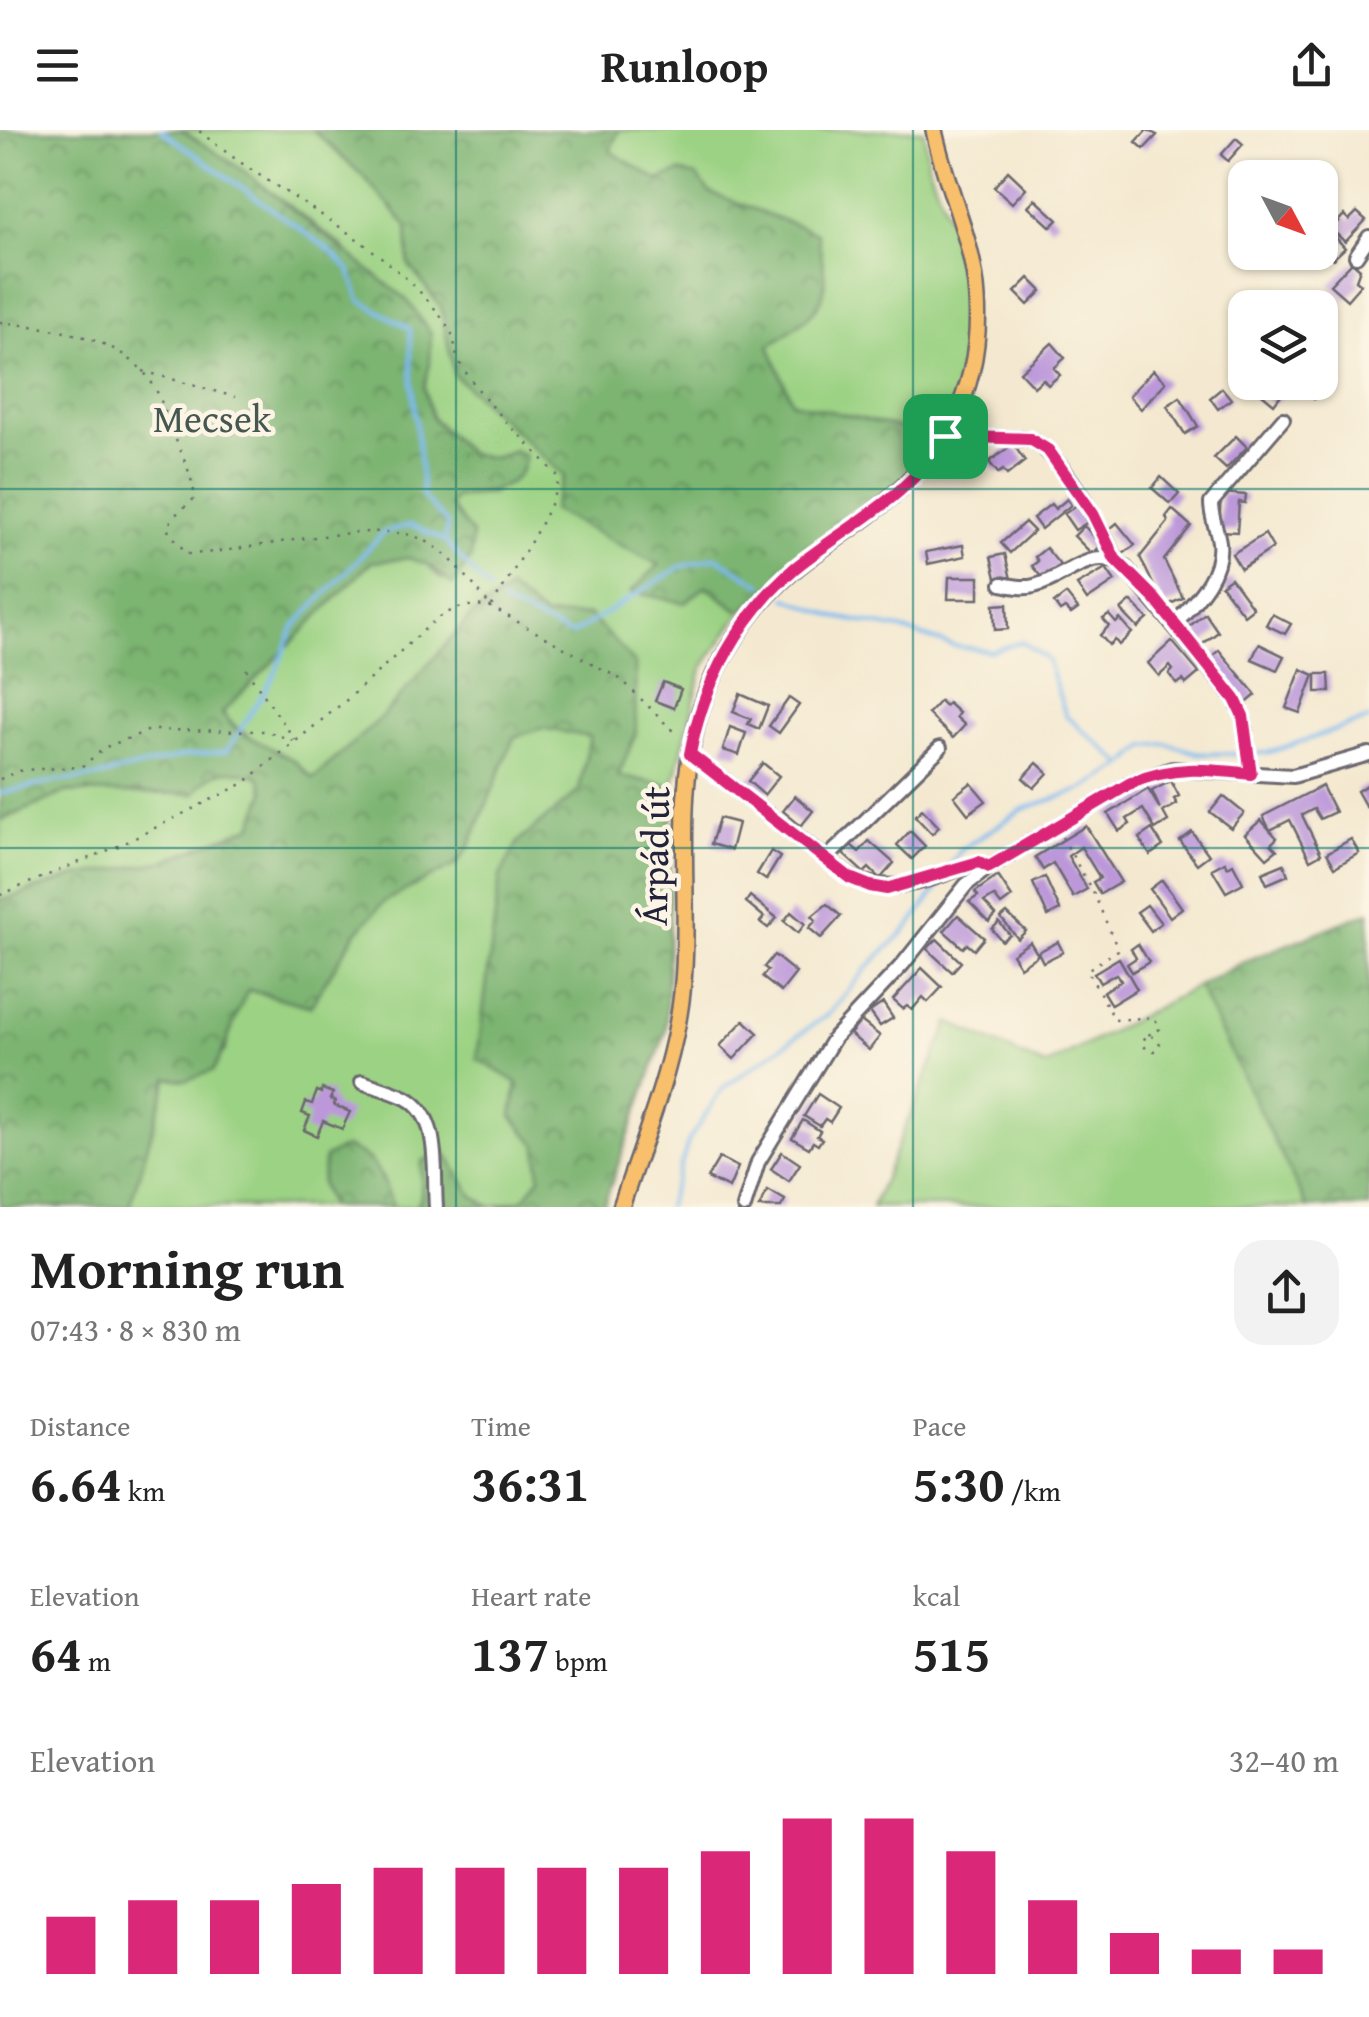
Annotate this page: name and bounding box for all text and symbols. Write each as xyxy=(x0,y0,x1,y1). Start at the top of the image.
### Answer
text: Runloop xyxy=(601,33,768,98)
icon: menu xyxy=(30,38,85,93)
icon: share xyxy=(1284,38,1339,93)
north arrow xyxy=(1228,160,1338,270)
map controls xyxy=(1228,160,1338,400)
button: layers xyxy=(1228,290,1338,400)
park label: Mecsek xyxy=(153,390,272,446)
pin xyxy=(903,394,988,479)
icon: arrive xyxy=(918,409,973,464)
street label: Árpád út xyxy=(625,786,683,926)
text: Morning run xyxy=(30,1228,344,1308)
button: share xyxy=(1234,1240,1339,1345)
text: 07:43 · 8 × 830 m xyxy=(30,1306,241,1353)
text: Distance xyxy=(30,1405,130,1446)
text: Time xyxy=(471,1405,531,1446)
text: Pace xyxy=(913,1405,967,1446)
text: 6.64 xyxy=(30,1446,122,1519)
text: 36:31 xyxy=(471,1446,589,1519)
text: 5:30 xyxy=(913,1446,1005,1519)
text: km xyxy=(122,1470,165,1511)
text: /km xyxy=(1005,1470,1061,1511)
text: Elevation xyxy=(30,1575,140,1616)
text: Heart rate xyxy=(471,1575,591,1616)
text: kcal xyxy=(913,1575,960,1616)
text: 64 xyxy=(30,1616,82,1689)
text: 137 xyxy=(471,1616,549,1689)
text: 515 xyxy=(913,1616,990,1689)
text: m xyxy=(82,1640,111,1681)
text: bpm xyxy=(549,1640,608,1681)
text: Elevation xyxy=(30,1737,155,1784)
text: 32–40 m xyxy=(1229,1737,1339,1784)

